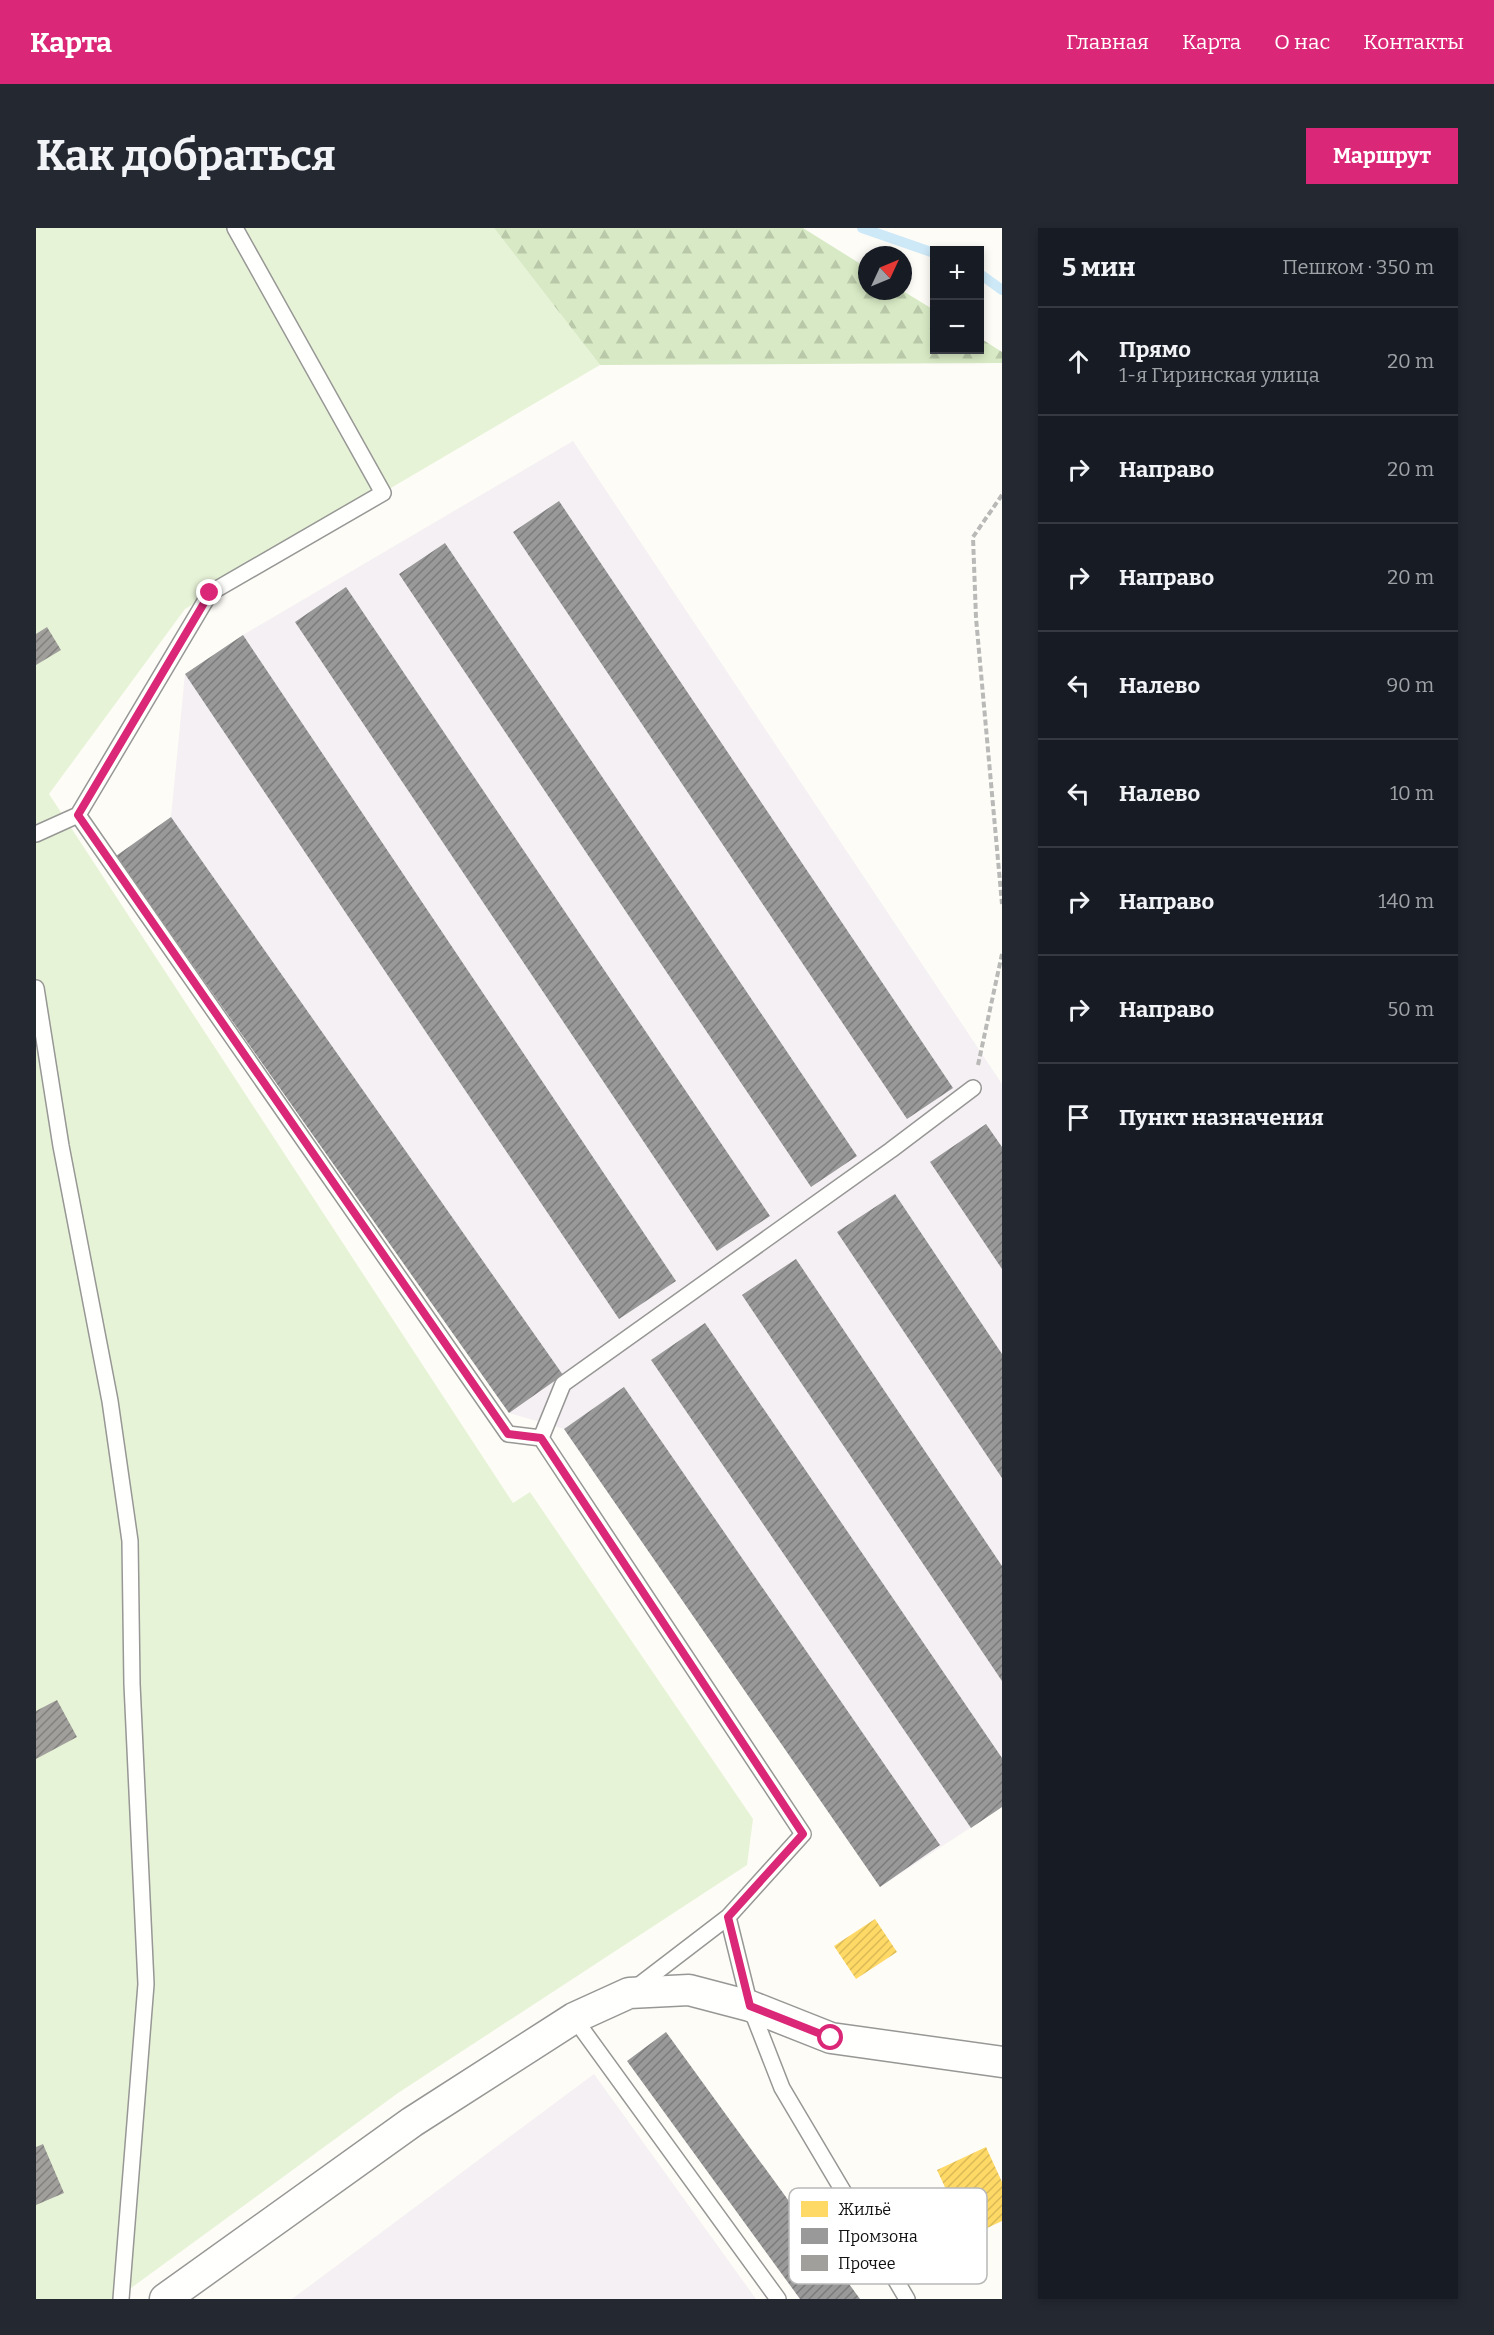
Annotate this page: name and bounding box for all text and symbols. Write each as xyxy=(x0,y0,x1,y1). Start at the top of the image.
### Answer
text: Карта xyxy=(30,26,112,59)
text: Главная xyxy=(1066,29,1149,55)
text: Карта xyxy=(1182,29,1241,55)
text: О нас xyxy=(1274,29,1330,55)
text: Контакты xyxy=(1363,29,1464,55)
button: Маршрут xyxy=(1306,128,1458,184)
text: Как добраться xyxy=(36,131,336,181)
north arrow xyxy=(858,246,912,300)
map controls xyxy=(930,246,984,354)
button: + xyxy=(930,246,984,300)
text: 5 мин xyxy=(1062,252,1135,283)
text: Пешком · 350 m xyxy=(1282,255,1434,279)
button: − xyxy=(930,300,984,354)
text: Прямо xyxy=(1119,336,1191,363)
icon: ahead xyxy=(1062,345,1095,378)
text: 20 m xyxy=(1387,349,1434,373)
text: 1-я Гиринская улица xyxy=(1119,363,1320,387)
icon: right xyxy=(1062,453,1095,486)
text: Направо xyxy=(1119,456,1214,483)
text: 20 m xyxy=(1387,457,1434,481)
icon: right xyxy=(1062,561,1095,594)
text: Направо xyxy=(1119,564,1214,591)
text: 20 m xyxy=(1387,565,1434,589)
route end xyxy=(196,579,222,605)
icon: left xyxy=(1062,669,1095,702)
text: Налево xyxy=(1119,672,1200,699)
text: 90 m xyxy=(1386,673,1434,697)
icon: left xyxy=(1062,777,1095,810)
text: Налево xyxy=(1119,780,1200,807)
text: 10 m xyxy=(1390,781,1434,805)
icon: right xyxy=(1062,885,1095,918)
text: Направо xyxy=(1119,888,1214,915)
text: 140 m xyxy=(1378,889,1434,913)
icon: right xyxy=(1062,993,1095,1026)
text: Направо xyxy=(1119,996,1214,1023)
text: 50 m xyxy=(1387,997,1434,1021)
icon: arrive xyxy=(1062,1101,1095,1134)
text: Пункт назначения xyxy=(1119,1104,1324,1131)
route start xyxy=(817,2024,843,2050)
legend xyxy=(789,2188,987,2284)
text: Жильё xyxy=(838,2200,891,2219)
text: Промзона xyxy=(838,2227,918,2246)
text: Прочее xyxy=(838,2254,896,2273)

